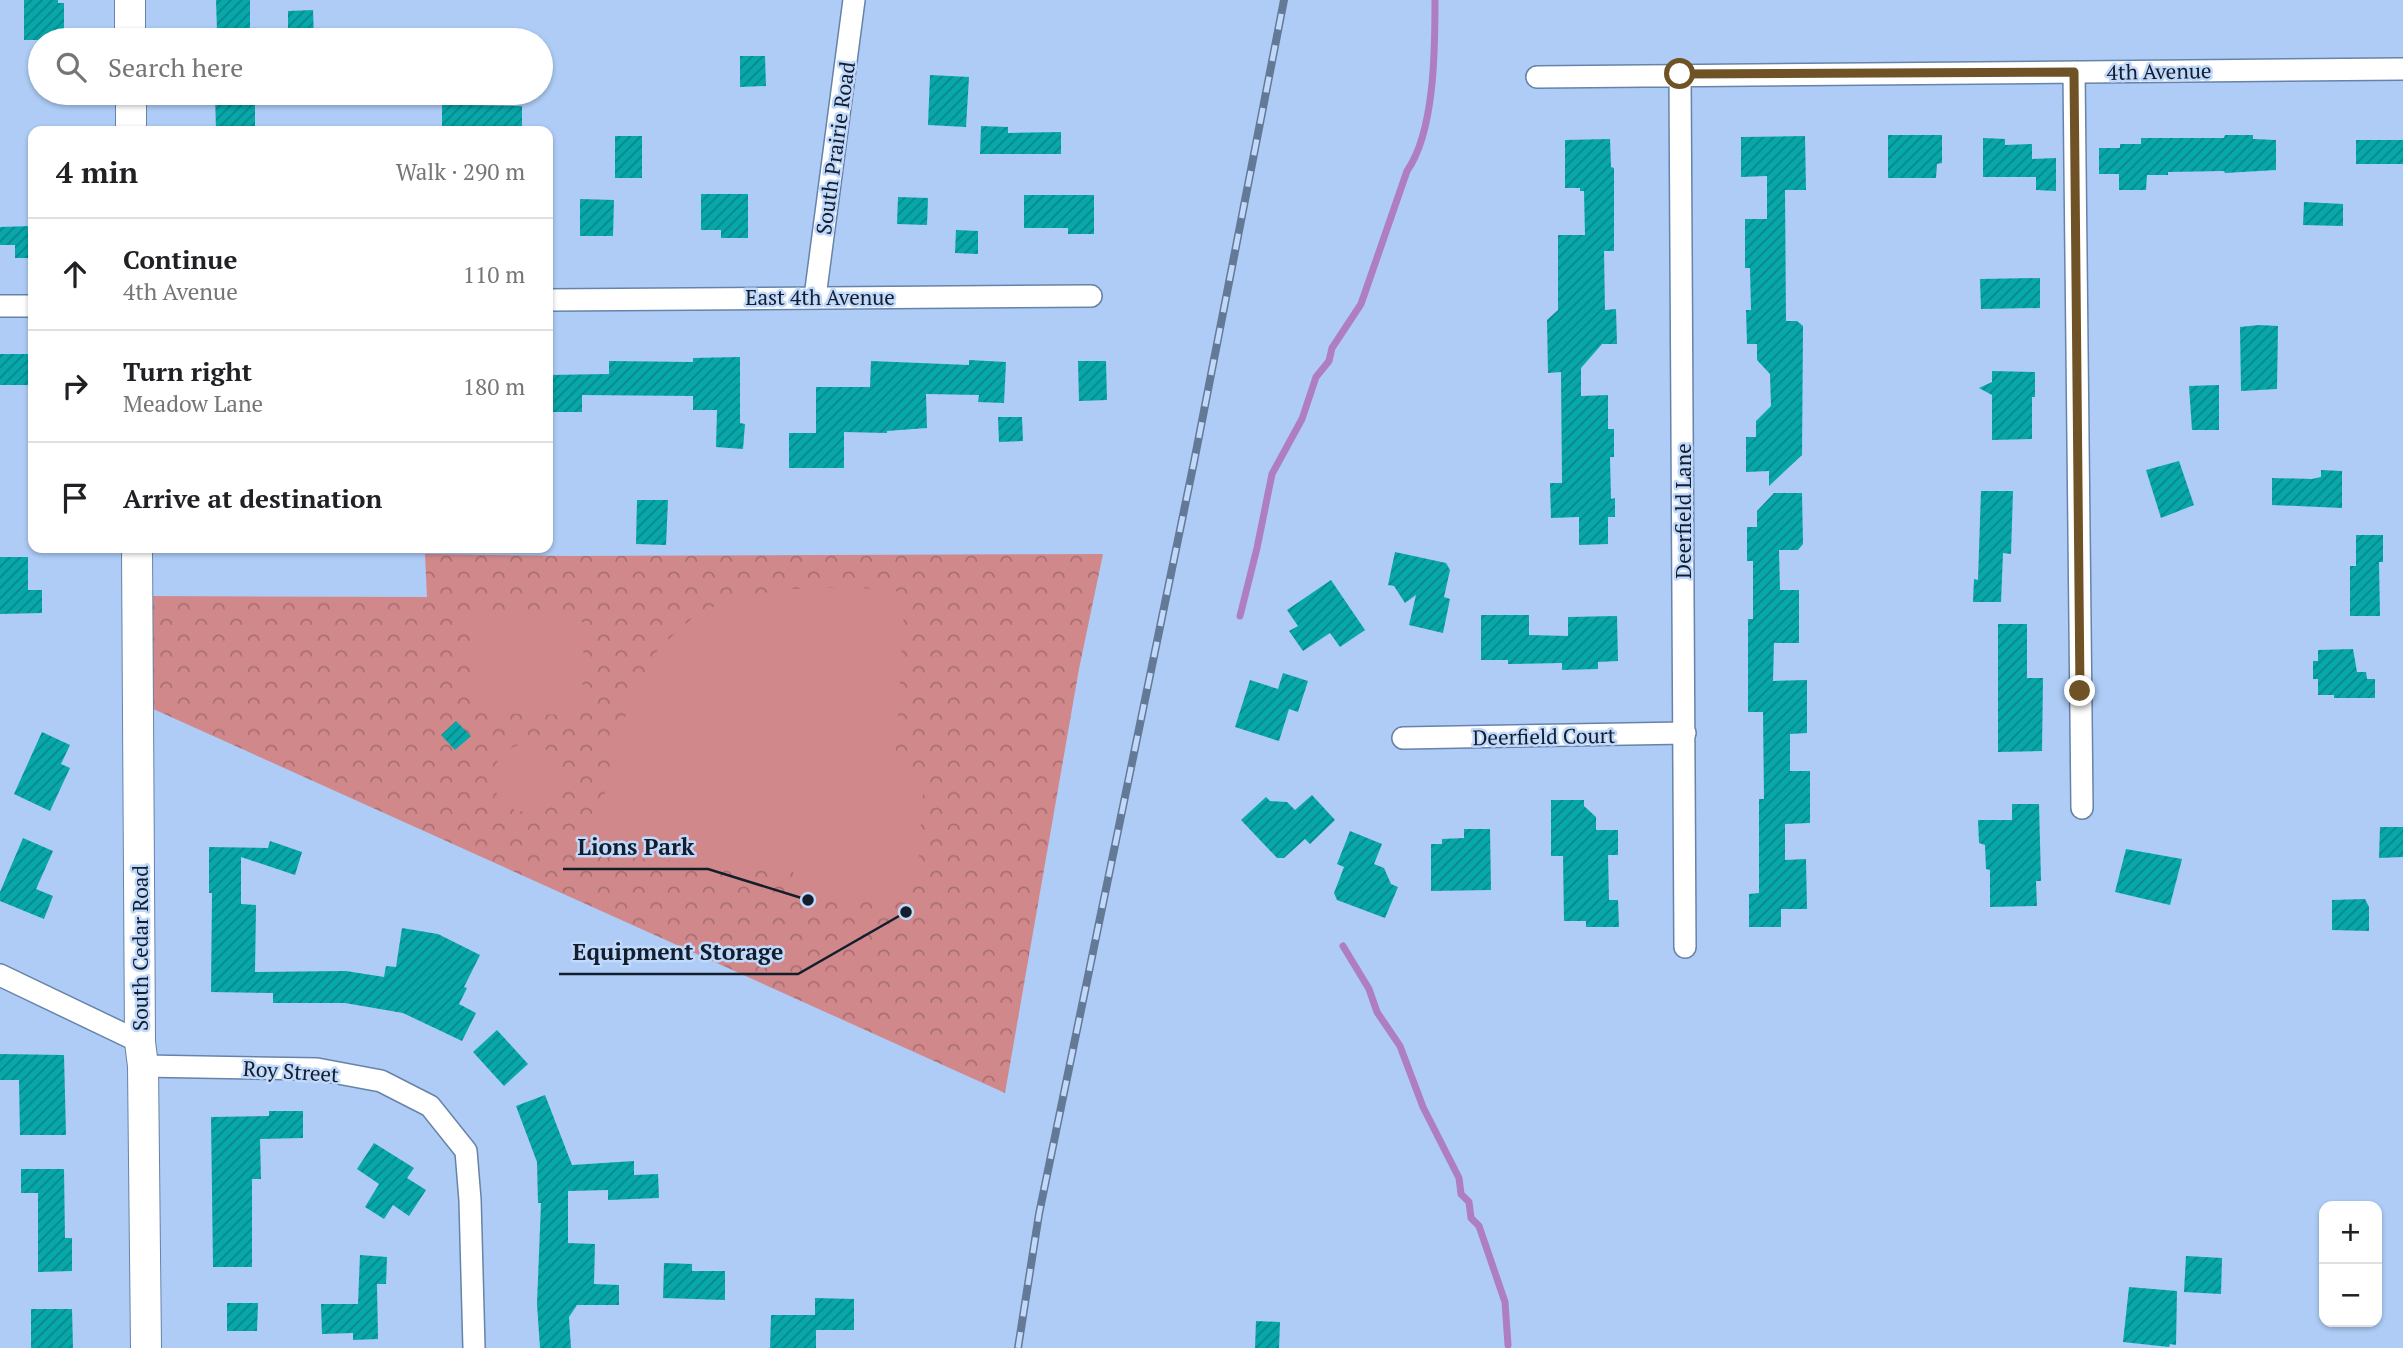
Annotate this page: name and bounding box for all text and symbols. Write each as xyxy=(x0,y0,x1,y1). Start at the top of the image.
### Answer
search box xyxy=(28,28,553,105)
icon: search xyxy=(52,48,90,86)
text: Search here xyxy=(108,50,243,84)
street label: 4th Avenue xyxy=(2106,56,2212,86)
route start xyxy=(1664,58,1695,89)
street label: South Prairie Road xyxy=(809,59,861,236)
text: 4 min xyxy=(56,152,138,192)
text: Walk · 290 m xyxy=(396,156,525,187)
text: Continue xyxy=(123,242,237,276)
icon: ahead xyxy=(56,255,94,293)
text: 110 m xyxy=(463,259,525,290)
text: 4th Avenue xyxy=(123,276,238,307)
street label: East 4th Avenue xyxy=(745,283,895,311)
text: Turn right xyxy=(123,354,252,388)
icon: right xyxy=(56,367,94,405)
text: 180 m xyxy=(463,371,525,402)
text: Meadow Lane xyxy=(123,388,263,419)
street label: Deerfield Lane xyxy=(1669,443,1697,579)
icon: arrive xyxy=(56,479,94,517)
text: Arrive at destination xyxy=(123,481,382,515)
route end xyxy=(2064,675,2095,706)
street label: Deerfield Court xyxy=(1472,721,1616,751)
callout: Lions Park xyxy=(563,825,708,869)
text: Lions Park xyxy=(578,831,695,862)
street label: South Cedar Road xyxy=(126,865,154,1031)
callout: Equipment Storage xyxy=(559,930,798,974)
text: Equipment Storage xyxy=(573,936,783,967)
street label: Roy Street xyxy=(242,1054,340,1088)
map controls xyxy=(2319,1201,2382,1327)
button: + xyxy=(2319,1201,2382,1264)
button: − xyxy=(2319,1264,2382,1327)

